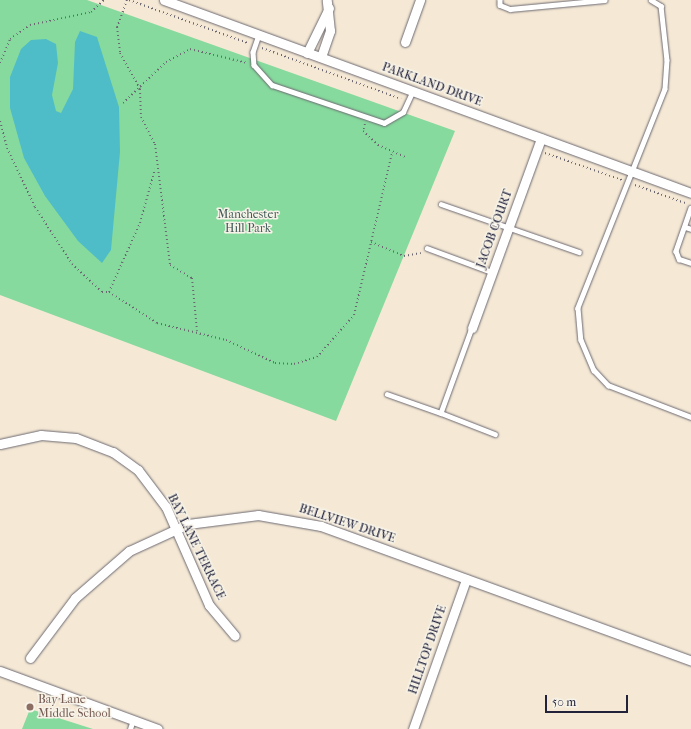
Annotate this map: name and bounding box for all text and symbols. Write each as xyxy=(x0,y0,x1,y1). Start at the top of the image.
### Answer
street label: PARKLAND DRIVE xyxy=(380,60,484,110)
street label: JACOB COURT xyxy=(474,188,516,270)
park label: Manchester Hill Park xyxy=(217,208,279,236)
street label: BAY LANE TERRACE xyxy=(164,492,228,602)
street label: BELLVIEW DRIVE xyxy=(297,502,397,546)
street label: HILLTOP DRIVE xyxy=(406,604,450,696)
scale bar xyxy=(547,687,630,713)
place label: Bay Lane Middle School xyxy=(38,693,111,721)
text: 50 m xyxy=(552,695,576,709)
marker: Bay Lane Middle School xyxy=(25,702,35,712)

